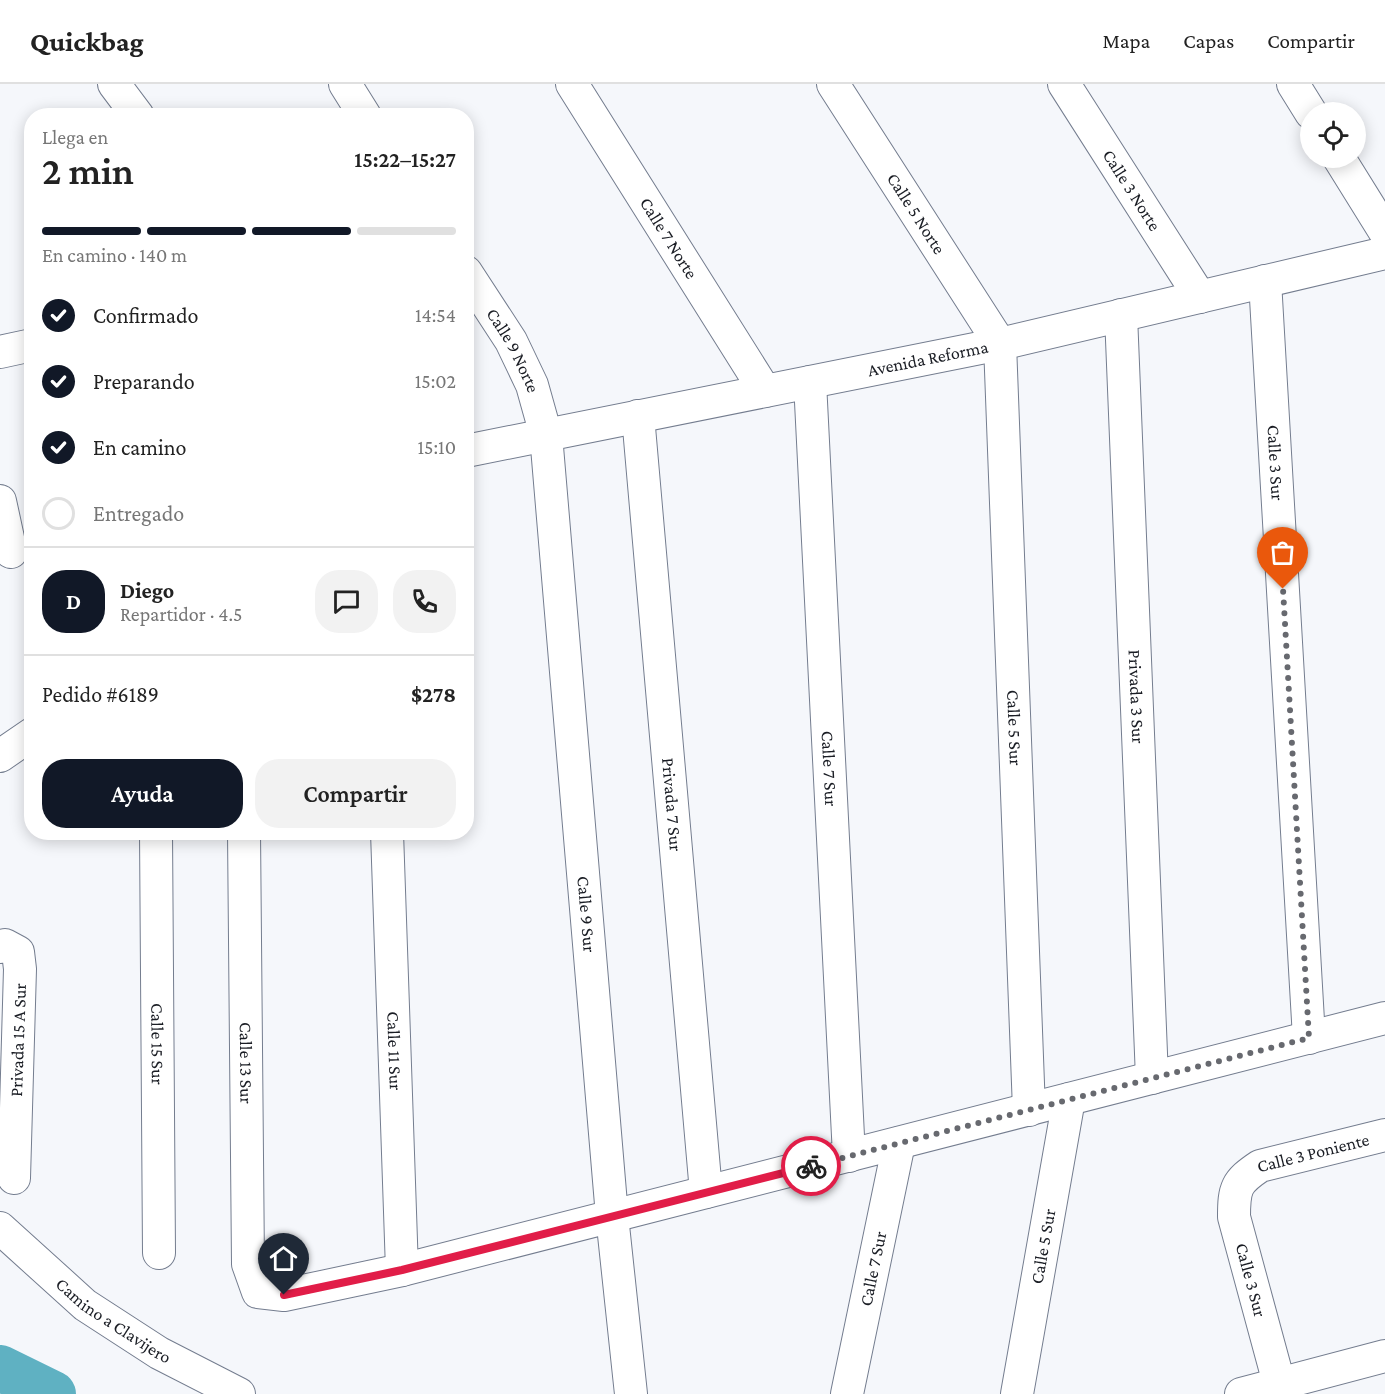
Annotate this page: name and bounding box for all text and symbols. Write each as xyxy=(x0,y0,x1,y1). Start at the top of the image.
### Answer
text: Quickbag xyxy=(30,26,144,57)
text: Mapa xyxy=(1102,29,1150,53)
text: Capas xyxy=(1183,29,1234,53)
text: Compartir xyxy=(1267,29,1355,53)
map controls xyxy=(1300,102,1366,168)
button: locate xyxy=(1300,102,1366,168)
text: Llega en xyxy=(42,126,108,148)
street label: Calle 3 Norte xyxy=(1099,146,1165,235)
text: 15:22–15:27 xyxy=(354,147,456,172)
text: 2 min xyxy=(42,149,134,192)
street label: Calle 5 Norte xyxy=(883,169,950,258)
street label: Calle 7 Norte xyxy=(636,194,702,282)
text: En camino · 140 m xyxy=(42,244,187,266)
icon: check xyxy=(42,299,75,332)
text: Confirmado xyxy=(93,303,199,328)
text: 14:54 xyxy=(415,304,456,326)
street label: Calle 9 Norte xyxy=(482,305,544,395)
street label: Avenida Reforma xyxy=(866,337,990,380)
icon: check xyxy=(42,365,75,398)
text: Preparando xyxy=(93,369,195,394)
text: 15:02 xyxy=(415,370,456,392)
street label: Calle 3 Sur xyxy=(1263,424,1288,502)
icon: check xyxy=(42,431,75,464)
text: En camino xyxy=(93,435,186,460)
text: 15:10 xyxy=(417,436,456,458)
text: Entregado xyxy=(93,501,184,526)
pin xyxy=(1257,527,1308,589)
icon: bag xyxy=(1266,536,1299,569)
button: chat xyxy=(315,570,378,633)
button: phone xyxy=(393,570,456,633)
text: Diego xyxy=(120,578,174,603)
text: D xyxy=(66,589,81,614)
text: Repartidor · 4.5 xyxy=(120,603,242,625)
street label: Privada 3 Sur xyxy=(1125,649,1148,745)
text: Pedido #6189 xyxy=(42,682,159,707)
text: $278 xyxy=(411,682,456,707)
street label: Calle 5 Sur xyxy=(1003,689,1026,767)
street label: Calle 7 Sur xyxy=(818,730,841,807)
street label: Privada 7 Sur xyxy=(658,757,686,853)
button: Ayuda xyxy=(42,759,243,828)
button: Compartir xyxy=(255,759,456,828)
street label: Calle 9 Sur xyxy=(573,875,600,954)
street label: Privada 15 A Sur xyxy=(6,982,30,1097)
street label: Calle 15 Sur xyxy=(147,1003,168,1086)
street label: Calle 11 Sur xyxy=(383,1011,406,1091)
street label: Calle 13 Sur xyxy=(236,1022,257,1105)
street label: Calle 3 Poniente xyxy=(1255,1129,1371,1176)
courier xyxy=(781,1136,841,1196)
icon: bike xyxy=(795,1150,828,1183)
street label: Calle 5 Sur xyxy=(1027,1207,1060,1285)
street label: Calle 7 Sur xyxy=(855,1229,891,1308)
pin xyxy=(258,1233,309,1295)
street label: Calle 3 Sur xyxy=(1232,1241,1271,1320)
icon: home xyxy=(267,1242,300,1275)
street label: Camino a Clavijero xyxy=(52,1274,174,1367)

